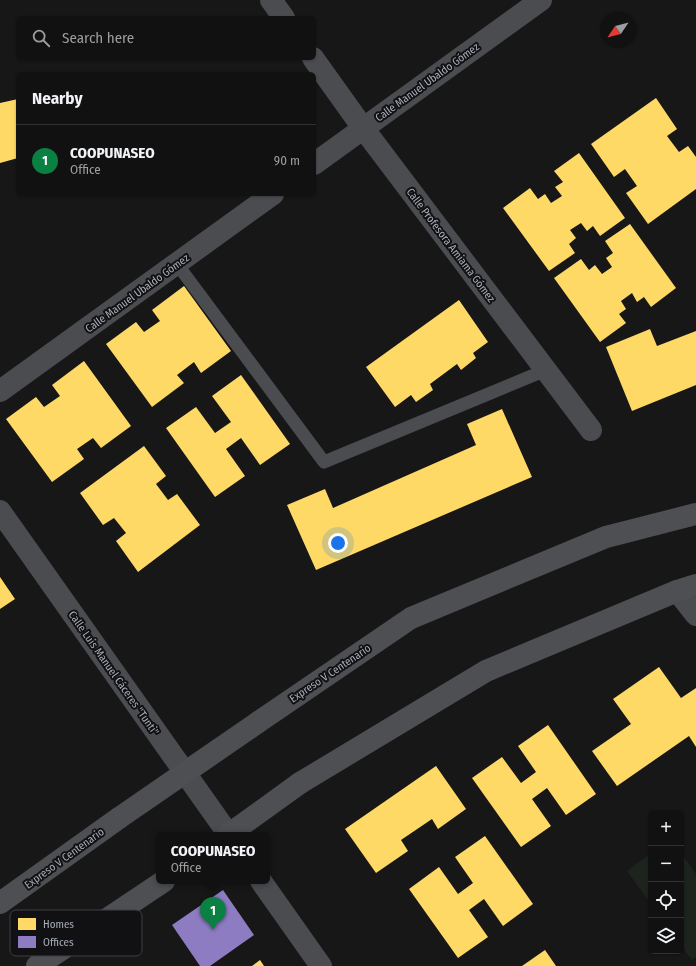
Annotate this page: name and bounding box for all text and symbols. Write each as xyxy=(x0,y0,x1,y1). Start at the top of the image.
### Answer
north arrow xyxy=(600,12,636,48)
search box xyxy=(16,16,316,60)
icon: search xyxy=(30,27,52,49)
text: Search here xyxy=(62,29,134,47)
street label: Calle Manuel Ubaldo Gómez xyxy=(373,40,482,124)
text: Nearby xyxy=(32,88,83,109)
text: COOPUNASEO xyxy=(70,144,155,162)
text: 1 xyxy=(42,153,48,168)
text: 90 m xyxy=(274,153,300,168)
text: Office xyxy=(70,162,101,177)
street label: Calle Profesora Amiama Gómez xyxy=(404,186,498,305)
street label: Calle Manuel Ubaldo Gómez xyxy=(83,251,192,335)
your location xyxy=(328,533,348,553)
street label: Calle Luis Manuel Cáceres "Tunti" xyxy=(66,609,162,738)
street label: Expreso V Centenario xyxy=(287,641,374,705)
map controls xyxy=(648,810,684,954)
button: + xyxy=(648,810,684,846)
street label: Expreso V Centenario xyxy=(22,825,107,892)
popup xyxy=(156,832,270,884)
text: COOPUNASEO xyxy=(171,842,255,860)
button: − xyxy=(648,846,684,882)
text: Office xyxy=(171,860,201,875)
button: locate xyxy=(648,882,684,918)
pin: 1 xyxy=(200,897,226,930)
legend xyxy=(10,910,142,956)
text: Homes xyxy=(43,918,74,931)
button: layers xyxy=(648,918,684,954)
text: Offices xyxy=(43,936,74,949)

